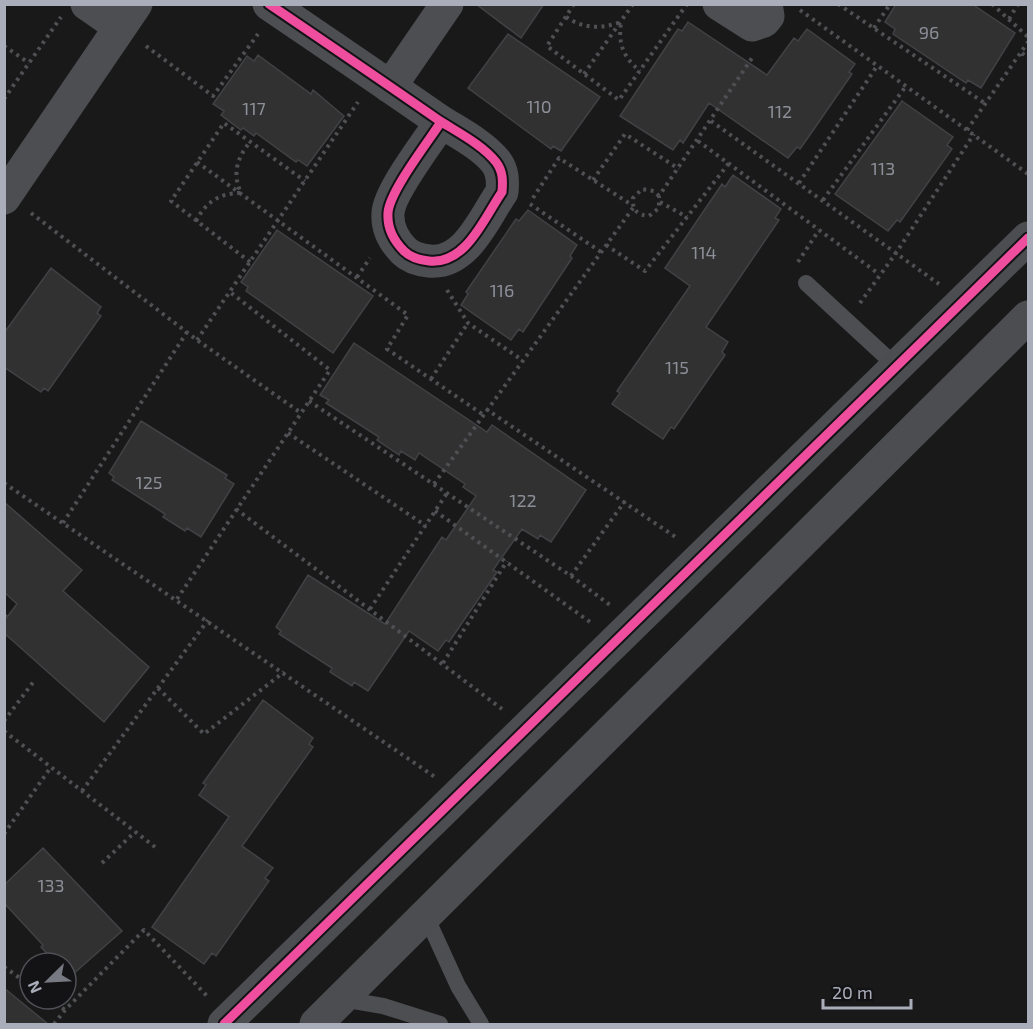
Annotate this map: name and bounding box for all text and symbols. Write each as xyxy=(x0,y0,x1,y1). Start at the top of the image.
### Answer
house number: 96 xyxy=(919,21,939,43)
house number: 110 xyxy=(526,95,552,117)
house number: 117 xyxy=(242,97,266,119)
house number: 112 xyxy=(768,100,792,122)
house number: 113 xyxy=(871,157,895,179)
house number: 114 xyxy=(691,241,717,263)
house number: 116 xyxy=(490,279,514,301)
house number: 115 xyxy=(665,356,689,378)
house number: 125 xyxy=(136,471,162,493)
house number: 122 xyxy=(509,489,537,511)
house number: 133 xyxy=(37,874,65,896)
north arrow xyxy=(18,951,78,1011)
scale bar xyxy=(823,972,912,1010)
text: N xyxy=(23,978,45,996)
text: 20 m xyxy=(832,981,873,1003)

